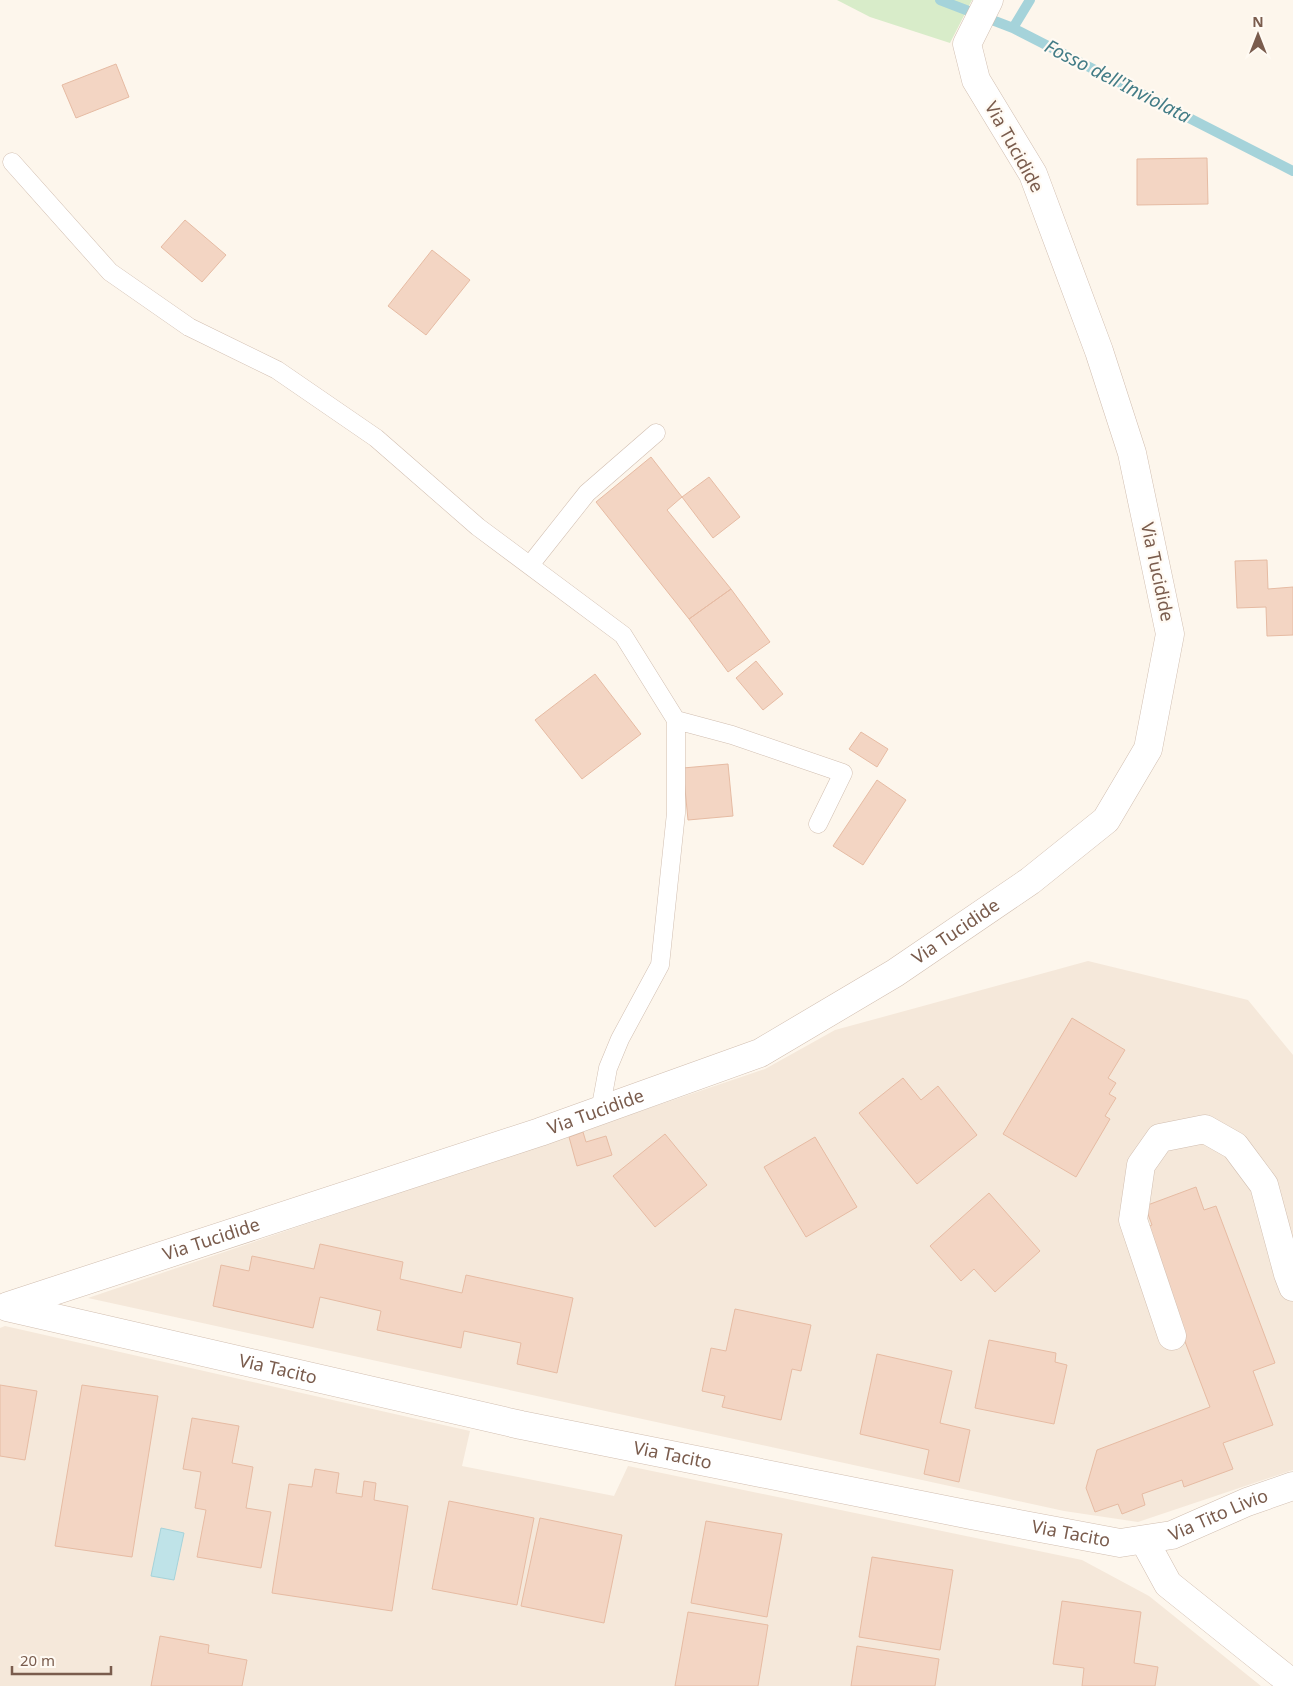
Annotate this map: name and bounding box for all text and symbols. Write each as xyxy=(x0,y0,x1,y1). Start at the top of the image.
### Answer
north arrow xyxy=(1233,10,1283,60)
text: N xyxy=(1252,12,1264,31)
water label: Fosso dell'Inviolata xyxy=(1041,33,1196,129)
street label: Via Tucidide xyxy=(980,97,1050,196)
street label: Via Tucidide xyxy=(1136,520,1180,624)
street label: Via Tucidide xyxy=(907,892,1004,969)
street label: Via Tucidide xyxy=(544,1083,647,1139)
street label: Via Tucidide xyxy=(159,1211,263,1266)
street label: Via Tacito xyxy=(237,1348,320,1389)
street label: Via Tacito xyxy=(631,1435,714,1474)
street label: Via Tito Livio xyxy=(1165,1483,1271,1546)
street label: Via Tacito xyxy=(1030,1514,1113,1552)
scale bar xyxy=(12,1644,111,1676)
text: 20 m xyxy=(20,1650,55,1670)

